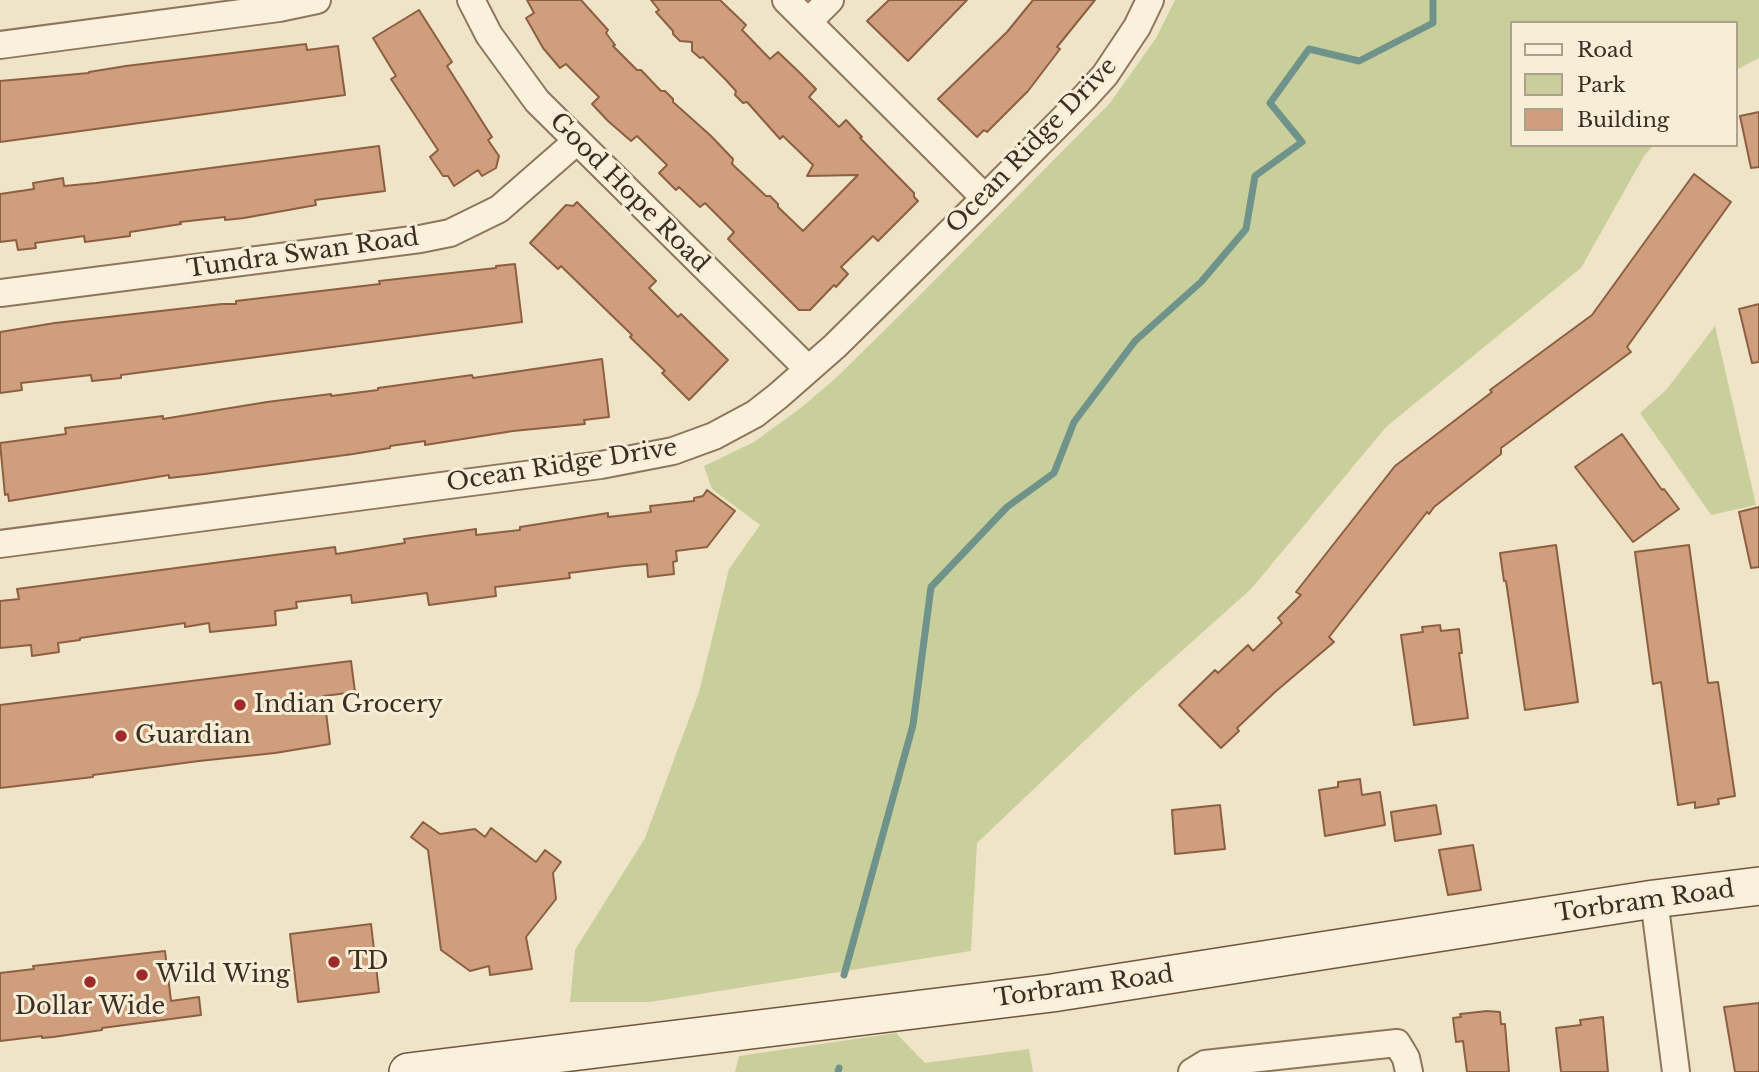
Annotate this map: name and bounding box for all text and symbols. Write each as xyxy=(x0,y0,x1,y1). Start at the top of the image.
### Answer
legend xyxy=(1510,21,1738,147)
text: Road xyxy=(1577,37,1633,63)
street label: Ocean Ridge Drive xyxy=(941,52,1123,240)
text: Park xyxy=(1577,72,1626,98)
street label: Good Hope Road xyxy=(543,107,715,279)
text: Building xyxy=(1577,107,1669,133)
street label: Tundra Swan Road xyxy=(185,223,421,285)
street label: Ocean Ridge Drive xyxy=(445,434,679,498)
place label: Indian Grocery xyxy=(254,691,443,719)
marker: Indian Grocery xyxy=(232,697,248,713)
place label: Guardian xyxy=(135,722,251,750)
marker: Guardian xyxy=(113,728,129,744)
street label: Torbram Road xyxy=(1554,875,1736,929)
place label: TD xyxy=(348,948,388,976)
marker: TD xyxy=(326,954,342,970)
street label: Torbram Road xyxy=(993,960,1175,1014)
place label: Wild Wing xyxy=(156,961,290,989)
marker: Wild Wing xyxy=(134,967,150,983)
marker: Dollar Wide xyxy=(82,974,98,990)
place label: Dollar Wide xyxy=(15,993,165,1021)

